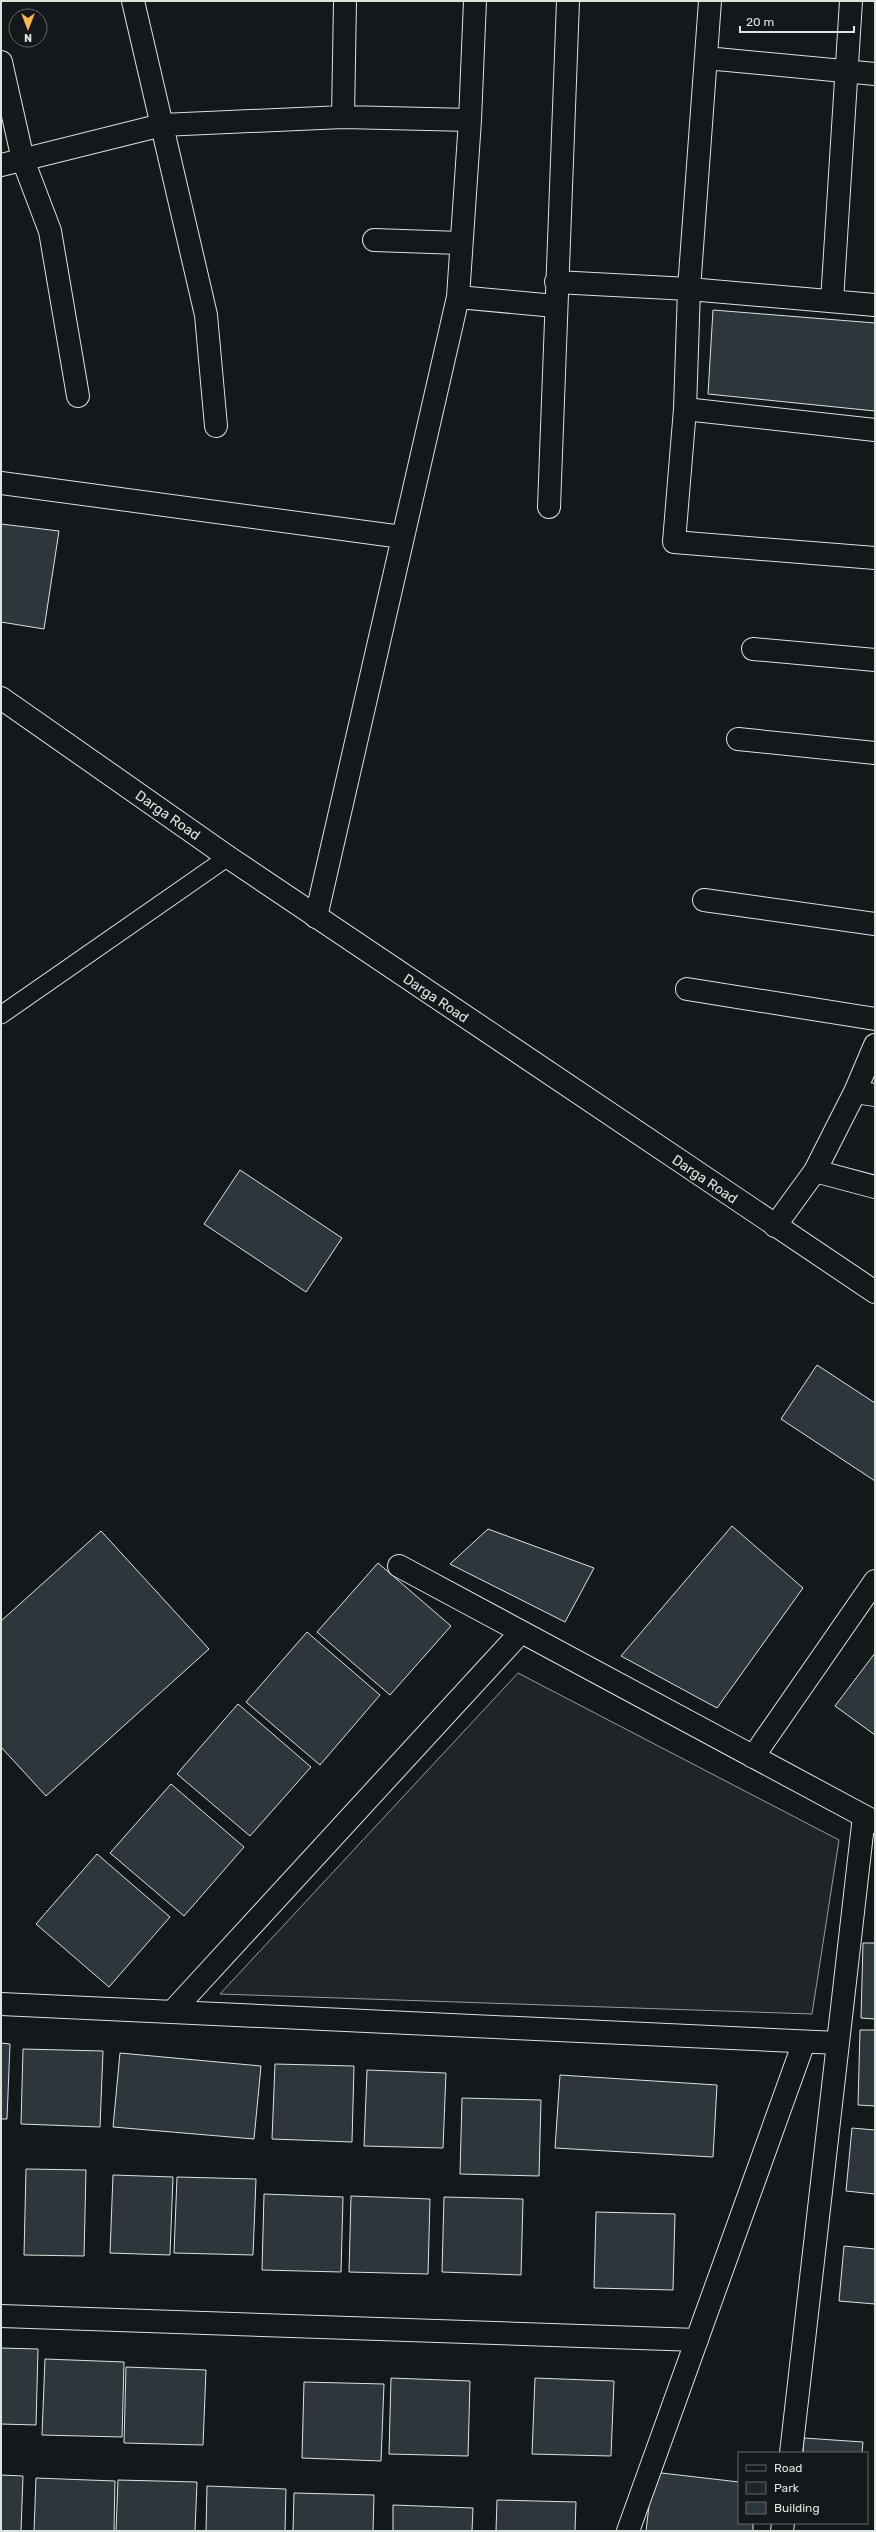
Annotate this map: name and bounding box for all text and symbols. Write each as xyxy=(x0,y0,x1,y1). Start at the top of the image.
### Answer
north arrow xyxy=(8,8,48,48)
scale bar xyxy=(740,8,854,34)
text: 20 m xyxy=(746,15,774,29)
text: N xyxy=(24,31,32,44)
street label: Darga Road xyxy=(132,787,203,844)
street label: Darga Road xyxy=(400,970,472,1027)
street label: Darga Road xyxy=(669,1151,741,1208)
legend xyxy=(738,2452,868,2524)
text: Road xyxy=(774,2461,802,2475)
text: Park xyxy=(774,2481,800,2495)
text: Building xyxy=(774,2501,820,2515)

